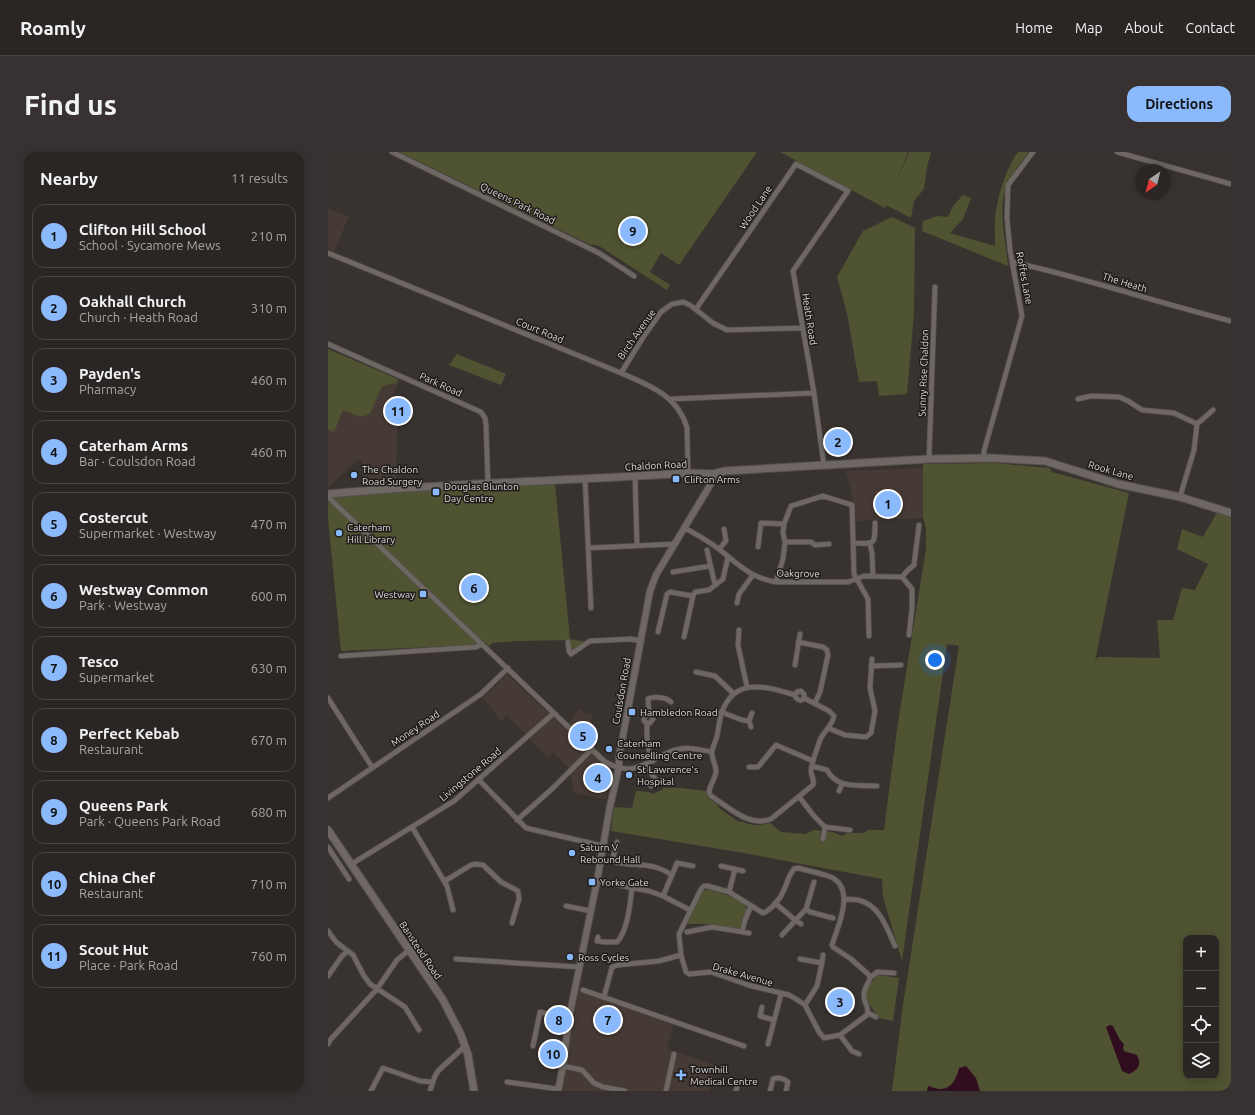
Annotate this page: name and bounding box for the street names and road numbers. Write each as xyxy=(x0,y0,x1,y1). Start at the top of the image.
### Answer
street label: Queens Park Road xyxy=(478,181,557,226)
street label: Wood Lane xyxy=(737,183,774,231)
street label: Roffes Lane xyxy=(1014,251,1035,305)
street label: The Heath xyxy=(1101,270,1149,295)
street label: Heath Road xyxy=(800,292,819,346)
street label: Birch Avenue xyxy=(615,307,658,362)
street label: Court Road xyxy=(514,315,565,345)
street label: Sunny Rise Chaldon xyxy=(916,329,931,417)
street label: Park Road xyxy=(418,370,464,399)
street label: Chaldon Road xyxy=(625,458,688,473)
street label: Rook Lane xyxy=(1087,459,1135,482)
street label: Oakgrove xyxy=(776,568,820,579)
street label: Coulsdon Road xyxy=(610,657,633,725)
street label: Money Road xyxy=(389,708,442,749)
street label: Livingstone Road xyxy=(437,745,503,803)
street label: Banstead Road xyxy=(397,919,444,981)
street label: Drake Avenue xyxy=(711,961,774,988)

